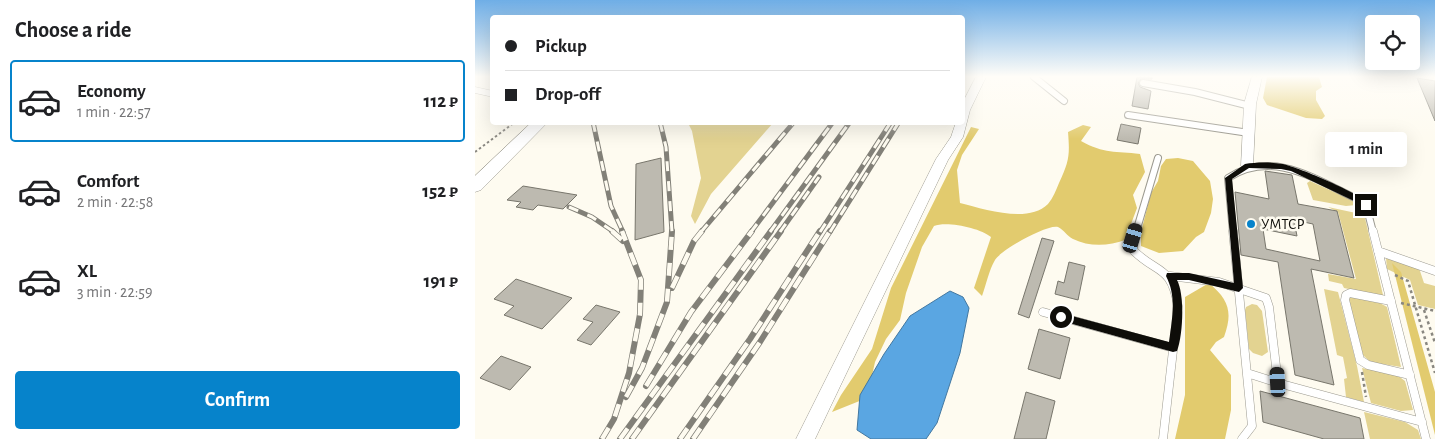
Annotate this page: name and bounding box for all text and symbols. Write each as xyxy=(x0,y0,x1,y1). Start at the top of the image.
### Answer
map controls xyxy=(1365,15,1420,70)
button: locate xyxy=(1365,15,1420,70)
text: Choose a ride xyxy=(15,19,131,41)
text: Pickup xyxy=(535,37,587,56)
icon: car xyxy=(17,79,62,124)
text: Economy xyxy=(77,82,146,101)
text: Drop-off xyxy=(535,85,600,104)
text: 112 ₽ xyxy=(424,92,458,111)
text: 1 min · 22:57 xyxy=(77,104,151,120)
callout: 1 min xyxy=(1325,132,1407,168)
text: 1 min xyxy=(1349,141,1383,157)
icon: car xyxy=(17,169,62,214)
text: Comfort xyxy=(77,172,139,191)
text: 152 ₽ xyxy=(422,182,458,201)
text: 2 min · 22:58 xyxy=(77,194,153,210)
route end xyxy=(1355,194,1377,216)
place label: УМТСР xyxy=(1261,217,1305,232)
marker: УМТСР xyxy=(1245,218,1257,230)
car xyxy=(1121,221,1144,255)
icon: car xyxy=(17,259,62,304)
text: XL xyxy=(77,262,97,281)
text: 191 ₽ xyxy=(423,272,458,291)
text: 3 min · 22:59 xyxy=(77,284,153,300)
route start xyxy=(1050,306,1072,328)
car xyxy=(1269,367,1286,397)
button: Confirm xyxy=(15,371,460,429)

